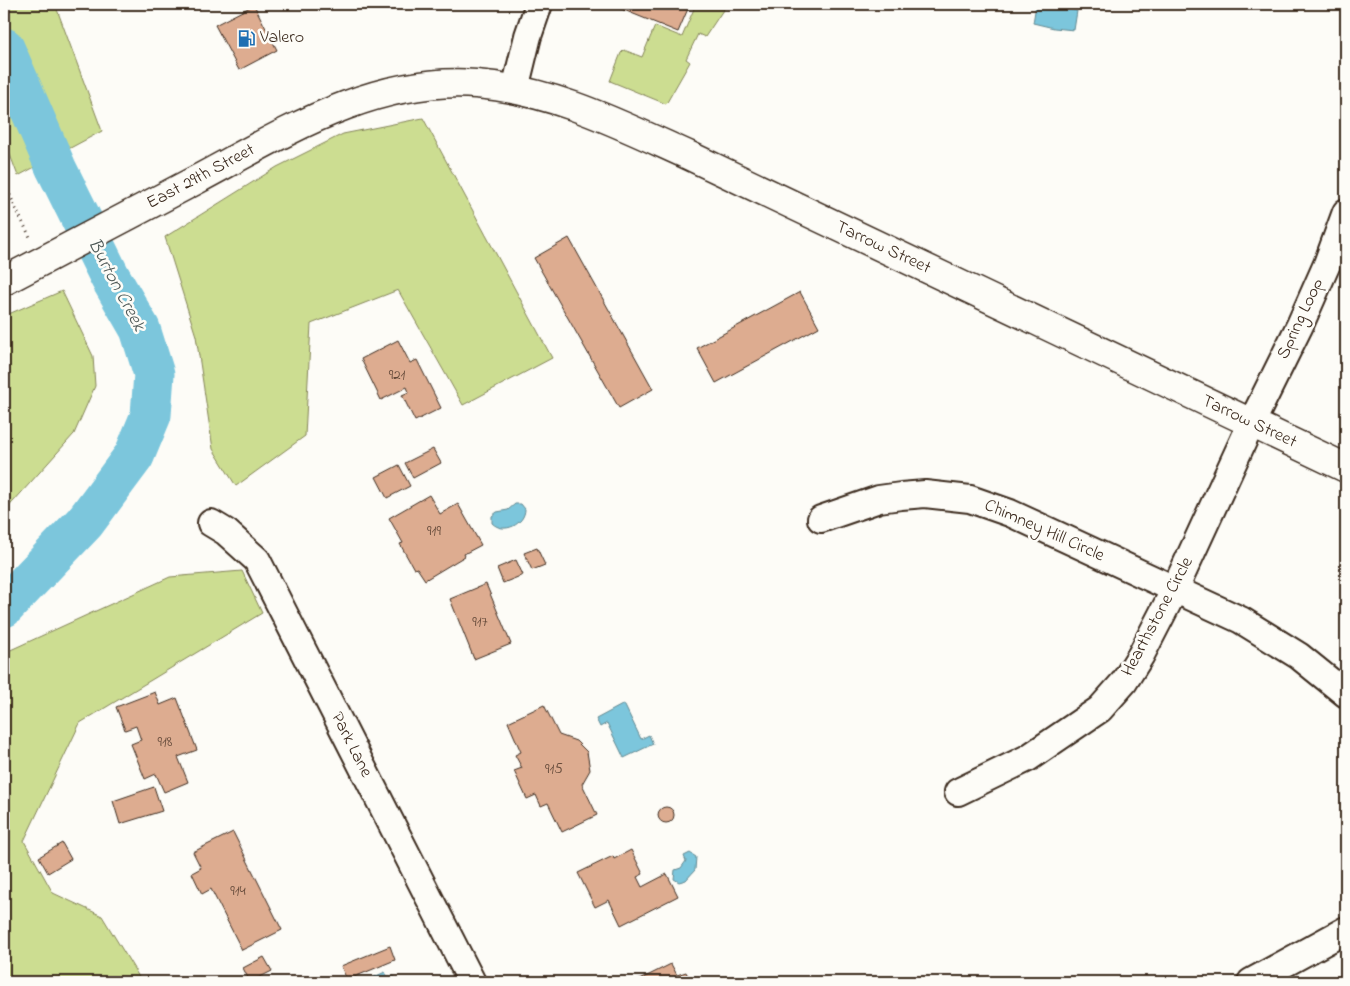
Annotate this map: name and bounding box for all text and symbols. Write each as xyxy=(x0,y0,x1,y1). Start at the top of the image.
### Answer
place label: Valero xyxy=(259,25,304,51)
fuel station icon: Valero xyxy=(236,28,256,48)
street label: East 29th Street xyxy=(142,138,260,216)
street label: Tarrow Street xyxy=(831,215,935,281)
water label: Burton Creek xyxy=(80,234,152,337)
street label: Spring Loop xyxy=(1271,274,1332,364)
house number: 921 xyxy=(389,364,406,386)
street label: Tarrow Street xyxy=(1197,389,1301,455)
street label: Chimney Hill Circle xyxy=(980,493,1109,570)
house number: 919 xyxy=(427,520,441,542)
street label: Hearthstone Circle xyxy=(1115,552,1201,681)
house number: 917 xyxy=(472,611,488,633)
street label: Park Lane xyxy=(323,708,379,783)
house number: 918 xyxy=(158,731,173,753)
house number: 915 xyxy=(545,758,563,780)
house number: 914 xyxy=(230,880,246,902)

